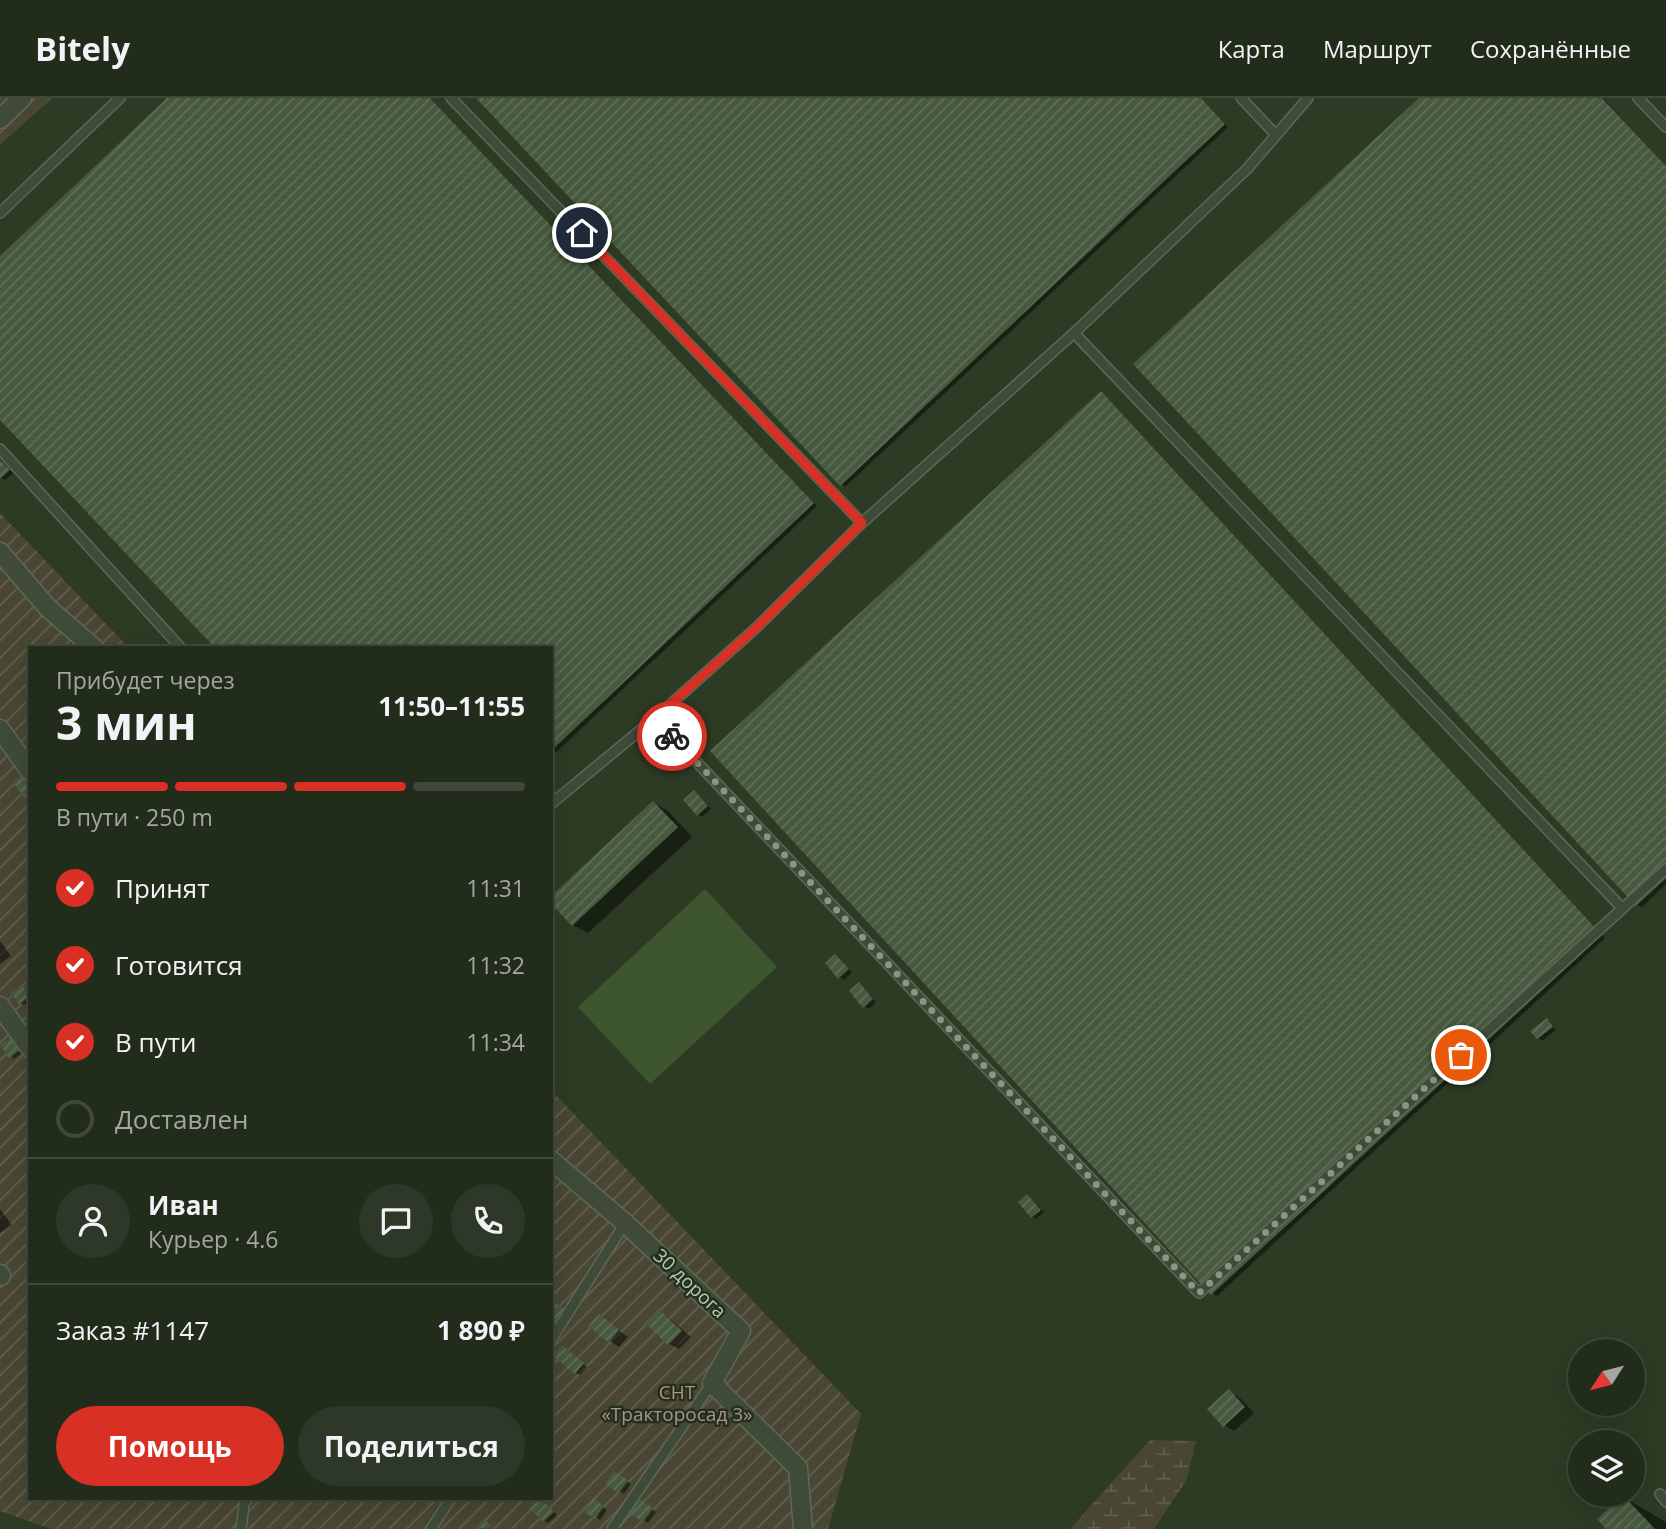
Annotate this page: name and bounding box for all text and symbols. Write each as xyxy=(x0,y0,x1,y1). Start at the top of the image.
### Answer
text: Bitely xyxy=(35,26,130,71)
text: Карта xyxy=(1218,32,1285,65)
text: Маршрут xyxy=(1323,32,1432,65)
text: Сохранённые xyxy=(1470,32,1631,65)
pin xyxy=(552,203,612,263)
icon: home xyxy=(563,214,601,252)
text: Прибудет через xyxy=(56,664,235,696)
text: 11:50–11:55 xyxy=(378,688,525,724)
text: 3 мин xyxy=(56,691,197,753)
courier xyxy=(637,701,707,771)
icon: bike xyxy=(653,717,691,755)
text: В пути · 250 m xyxy=(56,801,213,833)
icon: check xyxy=(56,869,94,907)
text: Принят xyxy=(115,870,209,906)
text: 11:31 xyxy=(466,872,525,904)
icon: check xyxy=(56,946,94,984)
text: Готовится xyxy=(115,947,243,983)
text: 11:32 xyxy=(466,949,525,981)
icon: check xyxy=(56,1023,94,1061)
text: В пути xyxy=(115,1024,196,1060)
pin xyxy=(1431,1025,1491,1085)
text: 11:34 xyxy=(466,1026,525,1058)
icon: bag xyxy=(1442,1036,1480,1074)
text: Доставлен xyxy=(115,1101,248,1137)
button: person xyxy=(56,1184,130,1258)
button: chat xyxy=(359,1184,433,1258)
button: phone xyxy=(451,1184,525,1258)
text: Иван xyxy=(148,1187,219,1223)
text: Курьер · 4.6 xyxy=(148,1223,279,1255)
street label: 30 дорога xyxy=(648,1243,732,1323)
text: Заказ #1147 xyxy=(56,1312,209,1348)
text: 1 890 ₽ xyxy=(437,1312,525,1348)
north arrow xyxy=(1568,1339,1645,1416)
map controls xyxy=(1568,1339,1645,1507)
park label: СНТ «Тракторосад 3» xyxy=(601,1379,753,1427)
button: Помощь xyxy=(56,1406,284,1486)
button: Поделиться xyxy=(298,1406,525,1486)
button: layers xyxy=(1568,1430,1645,1507)

